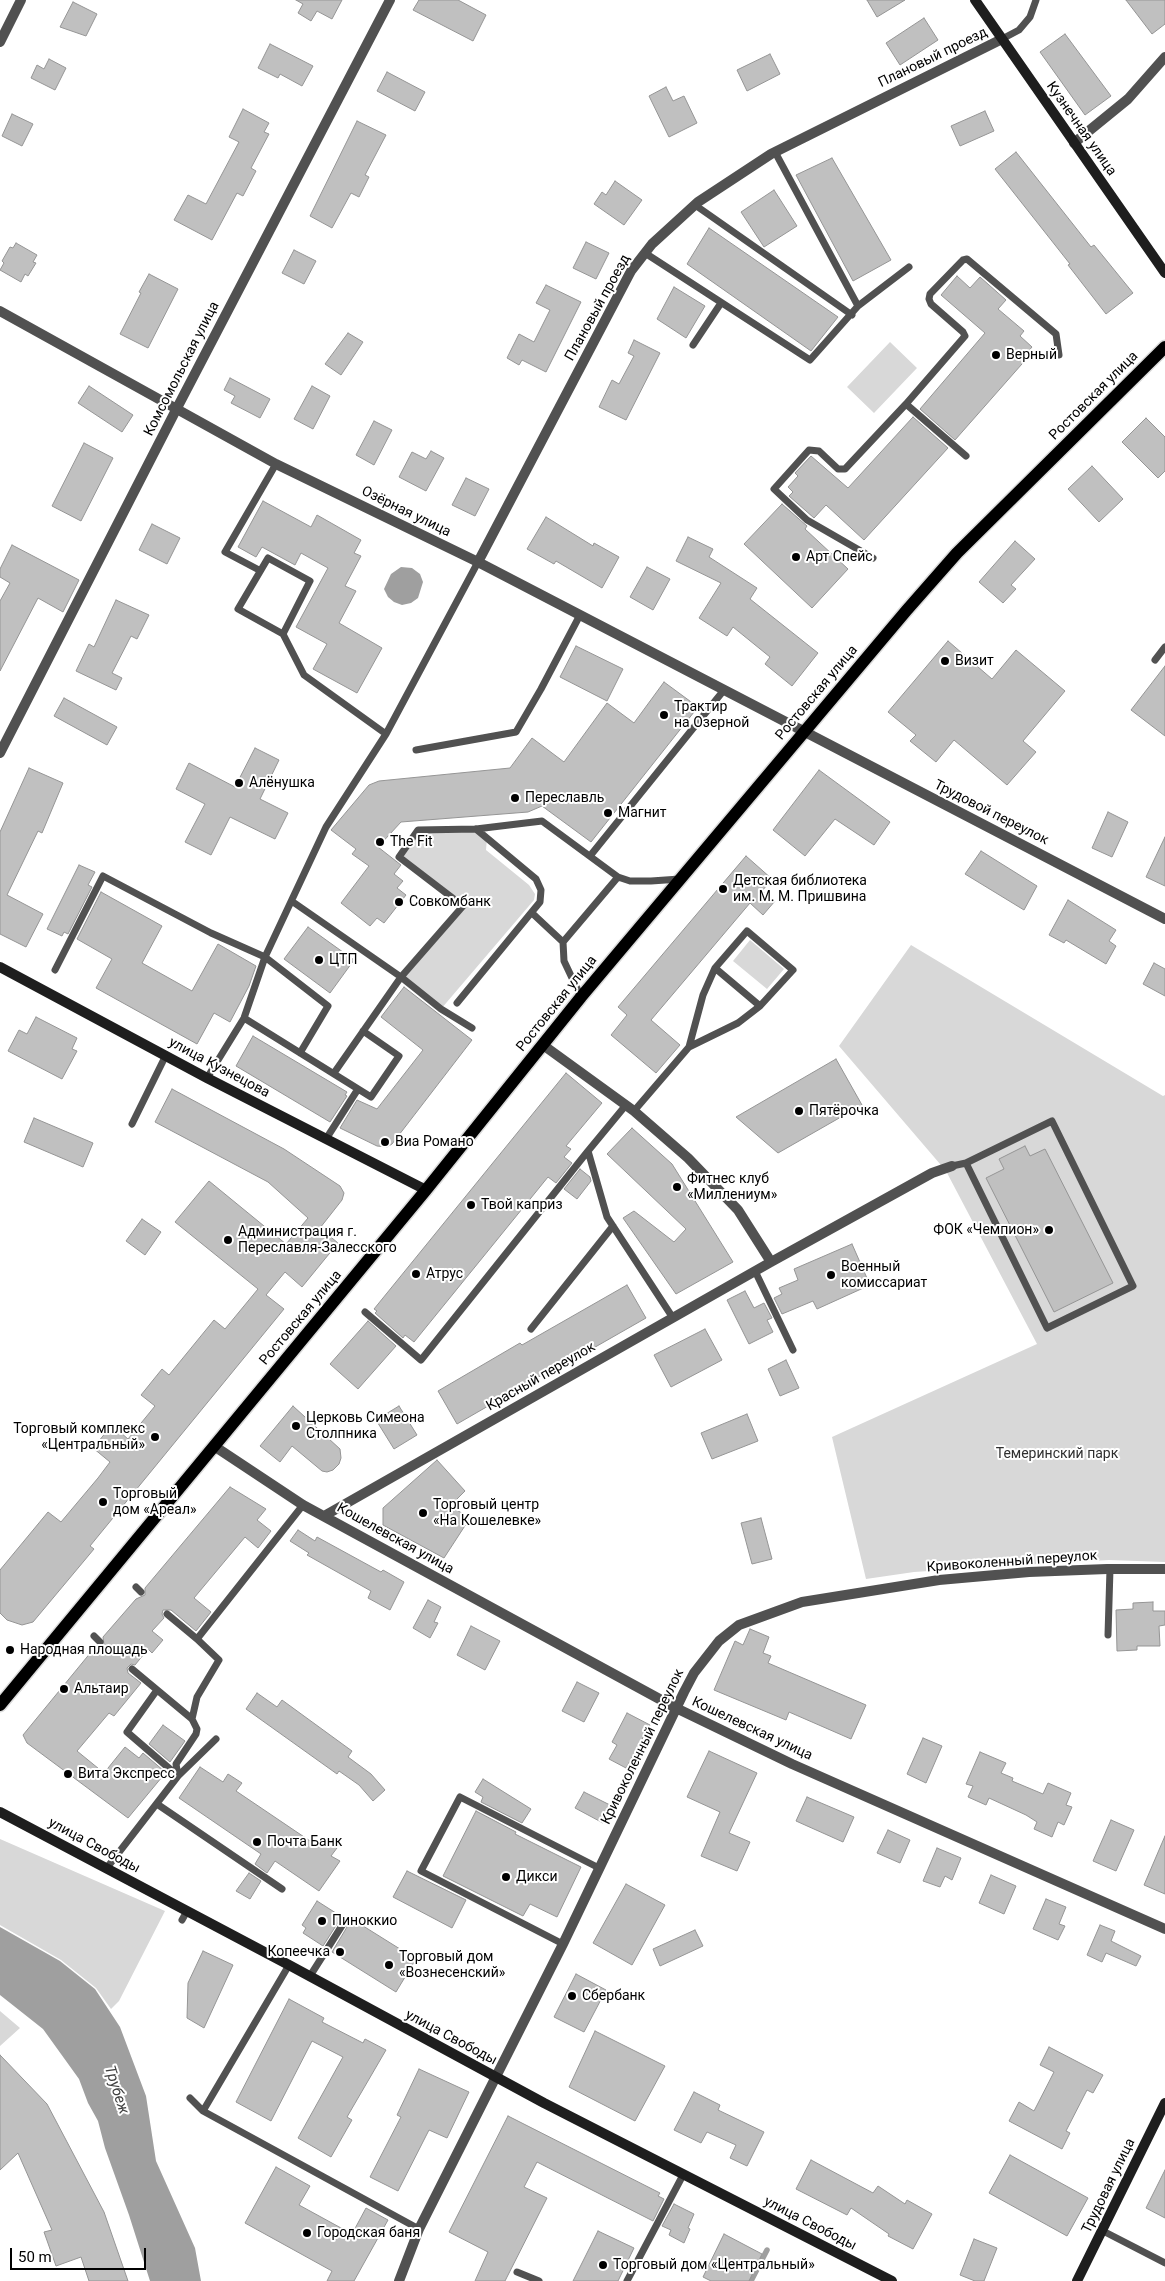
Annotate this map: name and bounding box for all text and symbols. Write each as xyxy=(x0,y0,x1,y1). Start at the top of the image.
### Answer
street label: Плановый проезд xyxy=(876,24,990,92)
street label: Кузнечная улица xyxy=(1042,79,1120,179)
street label: Плановый проезд xyxy=(562,252,634,364)
street label: Комсомольская улица xyxy=(141,299,223,439)
place label: Верный xyxy=(1006,347,1057,363)
street label: Ростовская улица xyxy=(1046,348,1142,444)
marker: Верный xyxy=(990,349,1002,361)
street label: Озёрная улица xyxy=(359,483,453,541)
place label: Арт Спейс xyxy=(806,549,873,565)
marker: Арт Спейс xyxy=(790,551,802,563)
street label: Ростовская улица xyxy=(772,642,862,744)
place label: Визит xyxy=(955,653,994,669)
marker: Визит xyxy=(939,655,951,667)
place label: Трактир на Озерной xyxy=(674,699,749,732)
marker: Трактир на Озерной xyxy=(658,709,670,721)
place label: Алёнушка xyxy=(249,775,315,791)
marker: Алёнушка xyxy=(233,777,245,789)
street label: Трудовой переулок xyxy=(931,777,1051,849)
place label: Переславль xyxy=(525,790,604,806)
marker: Переславль xyxy=(509,792,521,804)
place label: Магнит xyxy=(618,805,667,821)
marker: Магнит xyxy=(602,807,614,819)
place label: The Fit xyxy=(390,834,433,850)
marker: The Fit xyxy=(374,836,386,848)
place label: Детская библиотека им. М. М. Пришвина xyxy=(733,873,867,906)
marker: Детская библиотека им. М. М. Пришвина xyxy=(717,883,729,895)
place label: Совкомбанк xyxy=(409,894,491,910)
marker: Совкомбанк xyxy=(393,896,405,908)
place label: ЦТП xyxy=(329,952,357,968)
street label: Ростовская улица xyxy=(513,953,601,1055)
marker: ЦТП xyxy=(313,954,325,966)
street label: улица Кузнецова xyxy=(166,1034,272,1102)
place label: Пятёрочка xyxy=(809,1103,879,1119)
marker: Пятёрочка xyxy=(793,1105,805,1117)
place label: Виа Романо xyxy=(395,1134,474,1150)
marker: Виа Романо xyxy=(379,1136,391,1148)
place label: Фитнес клуб «Миллениум» xyxy=(687,1171,777,1204)
marker: Фитнес клуб «Миллениум» xyxy=(671,1181,683,1193)
place label: Твой каприз xyxy=(481,1197,563,1213)
marker: Твой каприз xyxy=(465,1199,477,1211)
place label: ФОК «Чемпион» xyxy=(933,1222,1039,1238)
place label: Администрация г. Переславля-Залесского xyxy=(238,1224,397,1256)
marker: ФОК «Чемпион» xyxy=(1043,1224,1055,1236)
marker: Администрация г. Переславля-Залесского xyxy=(222,1234,234,1246)
place label: Военный комиссариат xyxy=(841,1259,927,1292)
place label: Атрус xyxy=(426,1266,463,1282)
street label: Ростовская улица xyxy=(256,1267,346,1369)
marker: Атрус xyxy=(410,1268,422,1280)
marker: Военный комиссариат xyxy=(825,1269,837,1281)
street label: Красный переулок xyxy=(484,1339,598,1415)
place label: Церковь Симеона Столпника xyxy=(306,1410,425,1442)
marker: Церковь Симеона Столпника xyxy=(290,1420,302,1432)
place label: Торговый комплекс «Центральный» xyxy=(13,1421,145,1454)
marker: Торговый комплекс «Центральный» xyxy=(149,1431,161,1443)
park label: Темеринский парк xyxy=(996,1446,1118,1462)
place label: Торговый дом «Ареал» xyxy=(113,1486,197,1518)
marker: Торговый дом «Ареал» xyxy=(97,1496,109,1508)
place label: Торговый центр «На Кошелевке» xyxy=(433,1497,541,1530)
street label: Кошелевская улица xyxy=(334,1500,456,1578)
marker: Торговый центр «На Кошелевке» xyxy=(417,1507,429,1519)
street label: Кривоколенный переулок xyxy=(926,1548,1098,1576)
place label: Народная площадь xyxy=(20,1642,148,1658)
marker: Народная площадь xyxy=(4,1644,16,1656)
street label: Кривоколенный переулок xyxy=(598,1667,688,1827)
place label: Альтаир xyxy=(74,1681,129,1697)
marker: Альтаир xyxy=(58,1683,70,1695)
street label: Кошелевская улица xyxy=(689,1694,815,1764)
place label: Вита Экспресс xyxy=(78,1766,175,1782)
marker: Вита Экспресс xyxy=(62,1768,74,1780)
street label: улица Свободы xyxy=(45,1815,143,1877)
place label: Почта Банк xyxy=(267,1834,342,1850)
marker: Почта Банк xyxy=(251,1836,263,1848)
place label: Дикси xyxy=(516,1869,557,1885)
marker: Дикси xyxy=(500,1871,512,1883)
place label: Пиноккио xyxy=(332,1913,397,1929)
marker: Пиноккио xyxy=(316,1915,328,1927)
place label: Копеечка xyxy=(267,1944,330,1960)
marker: Копеечка xyxy=(334,1946,346,1958)
place label: Торговый дом «Вознесенский» xyxy=(399,1949,505,1981)
marker: Торговый дом «Вознесенский» xyxy=(383,1959,395,1971)
place label: Сбербанк xyxy=(582,1988,645,2004)
marker: Сбербанк xyxy=(566,1990,578,2002)
street label: улица Свободы xyxy=(402,2007,500,2069)
water label: Трубеж xyxy=(100,2064,132,2116)
street label: Трудовая улица xyxy=(1079,2136,1139,2236)
street label: улица Свободы xyxy=(761,2193,859,2255)
place label: Городская баня xyxy=(317,2225,420,2241)
marker: Городская баня xyxy=(301,2227,313,2239)
scale bar xyxy=(12,2238,149,2270)
text: 50 m xyxy=(18,2248,52,2266)
place label: Торговый дом «Центральный» xyxy=(613,2257,815,2273)
marker: Торговый дом «Центральный» xyxy=(597,2259,609,2271)

